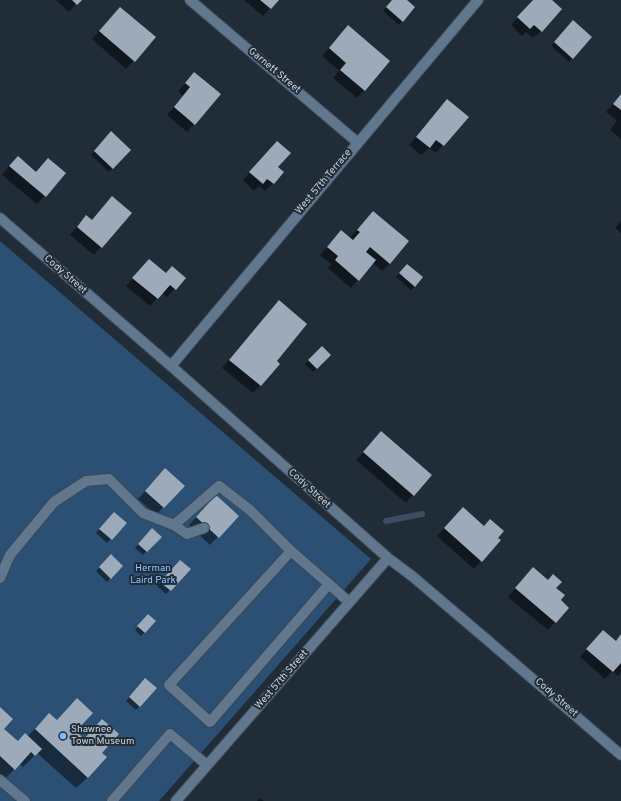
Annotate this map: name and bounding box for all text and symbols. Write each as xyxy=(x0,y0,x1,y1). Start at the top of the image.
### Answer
street label: Garnett Street xyxy=(245,46,303,96)
street label: West 57th Terrace xyxy=(293,147,355,217)
street label: Cody Street xyxy=(41,253,89,297)
street label: Cody Street xyxy=(285,467,333,511)
park label: Herman Laird Park xyxy=(130,563,176,586)
street label: West 57th Street xyxy=(253,648,311,712)
street label: Cody Street xyxy=(532,676,580,720)
place label: Shawnee Town Museum xyxy=(71,724,134,748)
marker: Shawnee Town Museum xyxy=(58,731,68,741)

